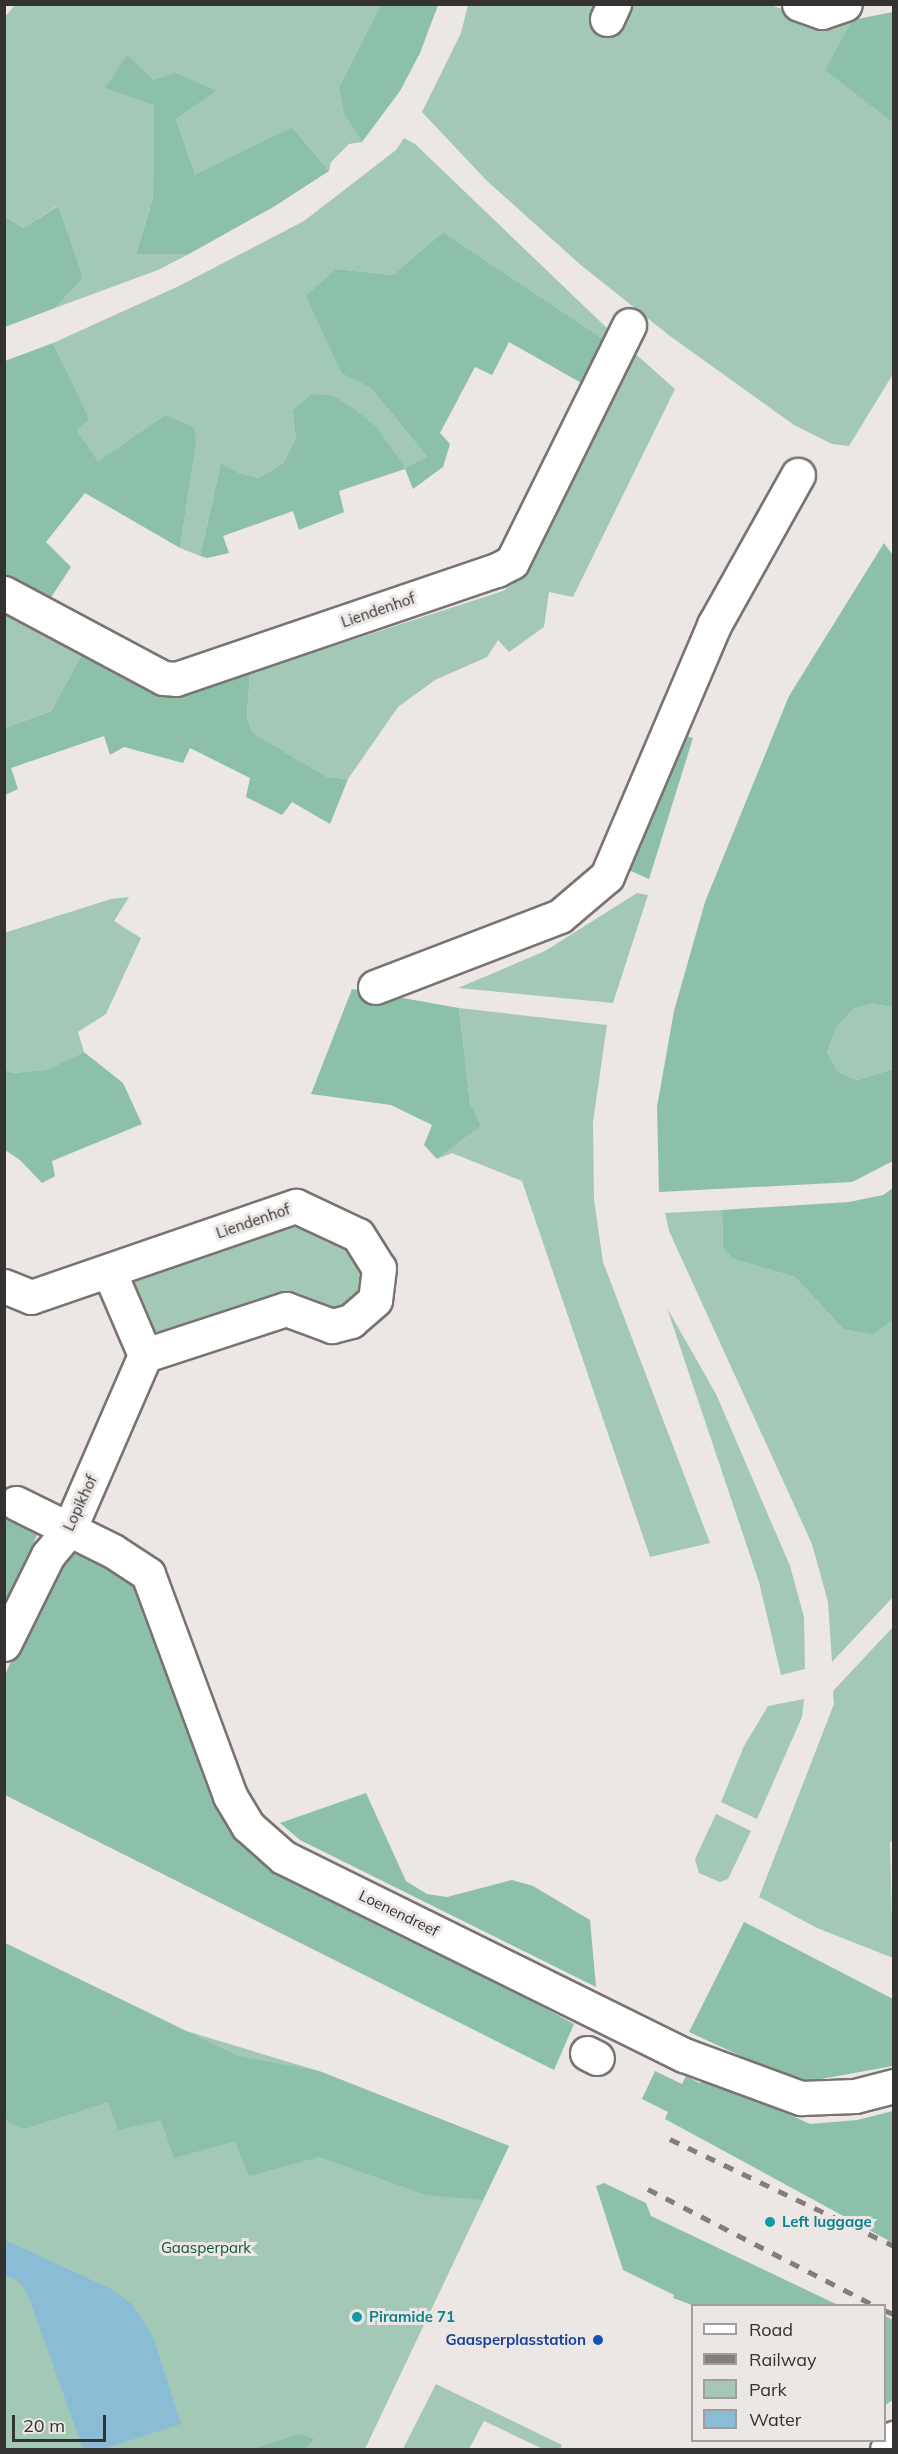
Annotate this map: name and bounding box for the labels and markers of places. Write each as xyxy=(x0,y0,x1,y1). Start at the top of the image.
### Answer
place label: Left luggage xyxy=(782,2213,872,2231)
marker: Left luggage xyxy=(763,2215,777,2229)
place label: Piramide 71 xyxy=(369,2308,455,2326)
marker: Piramide 71 xyxy=(350,2310,364,2324)
place label: Gaasperplasstation xyxy=(445,2331,586,2349)
marker: Gaasperplasstation xyxy=(591,2333,605,2347)

